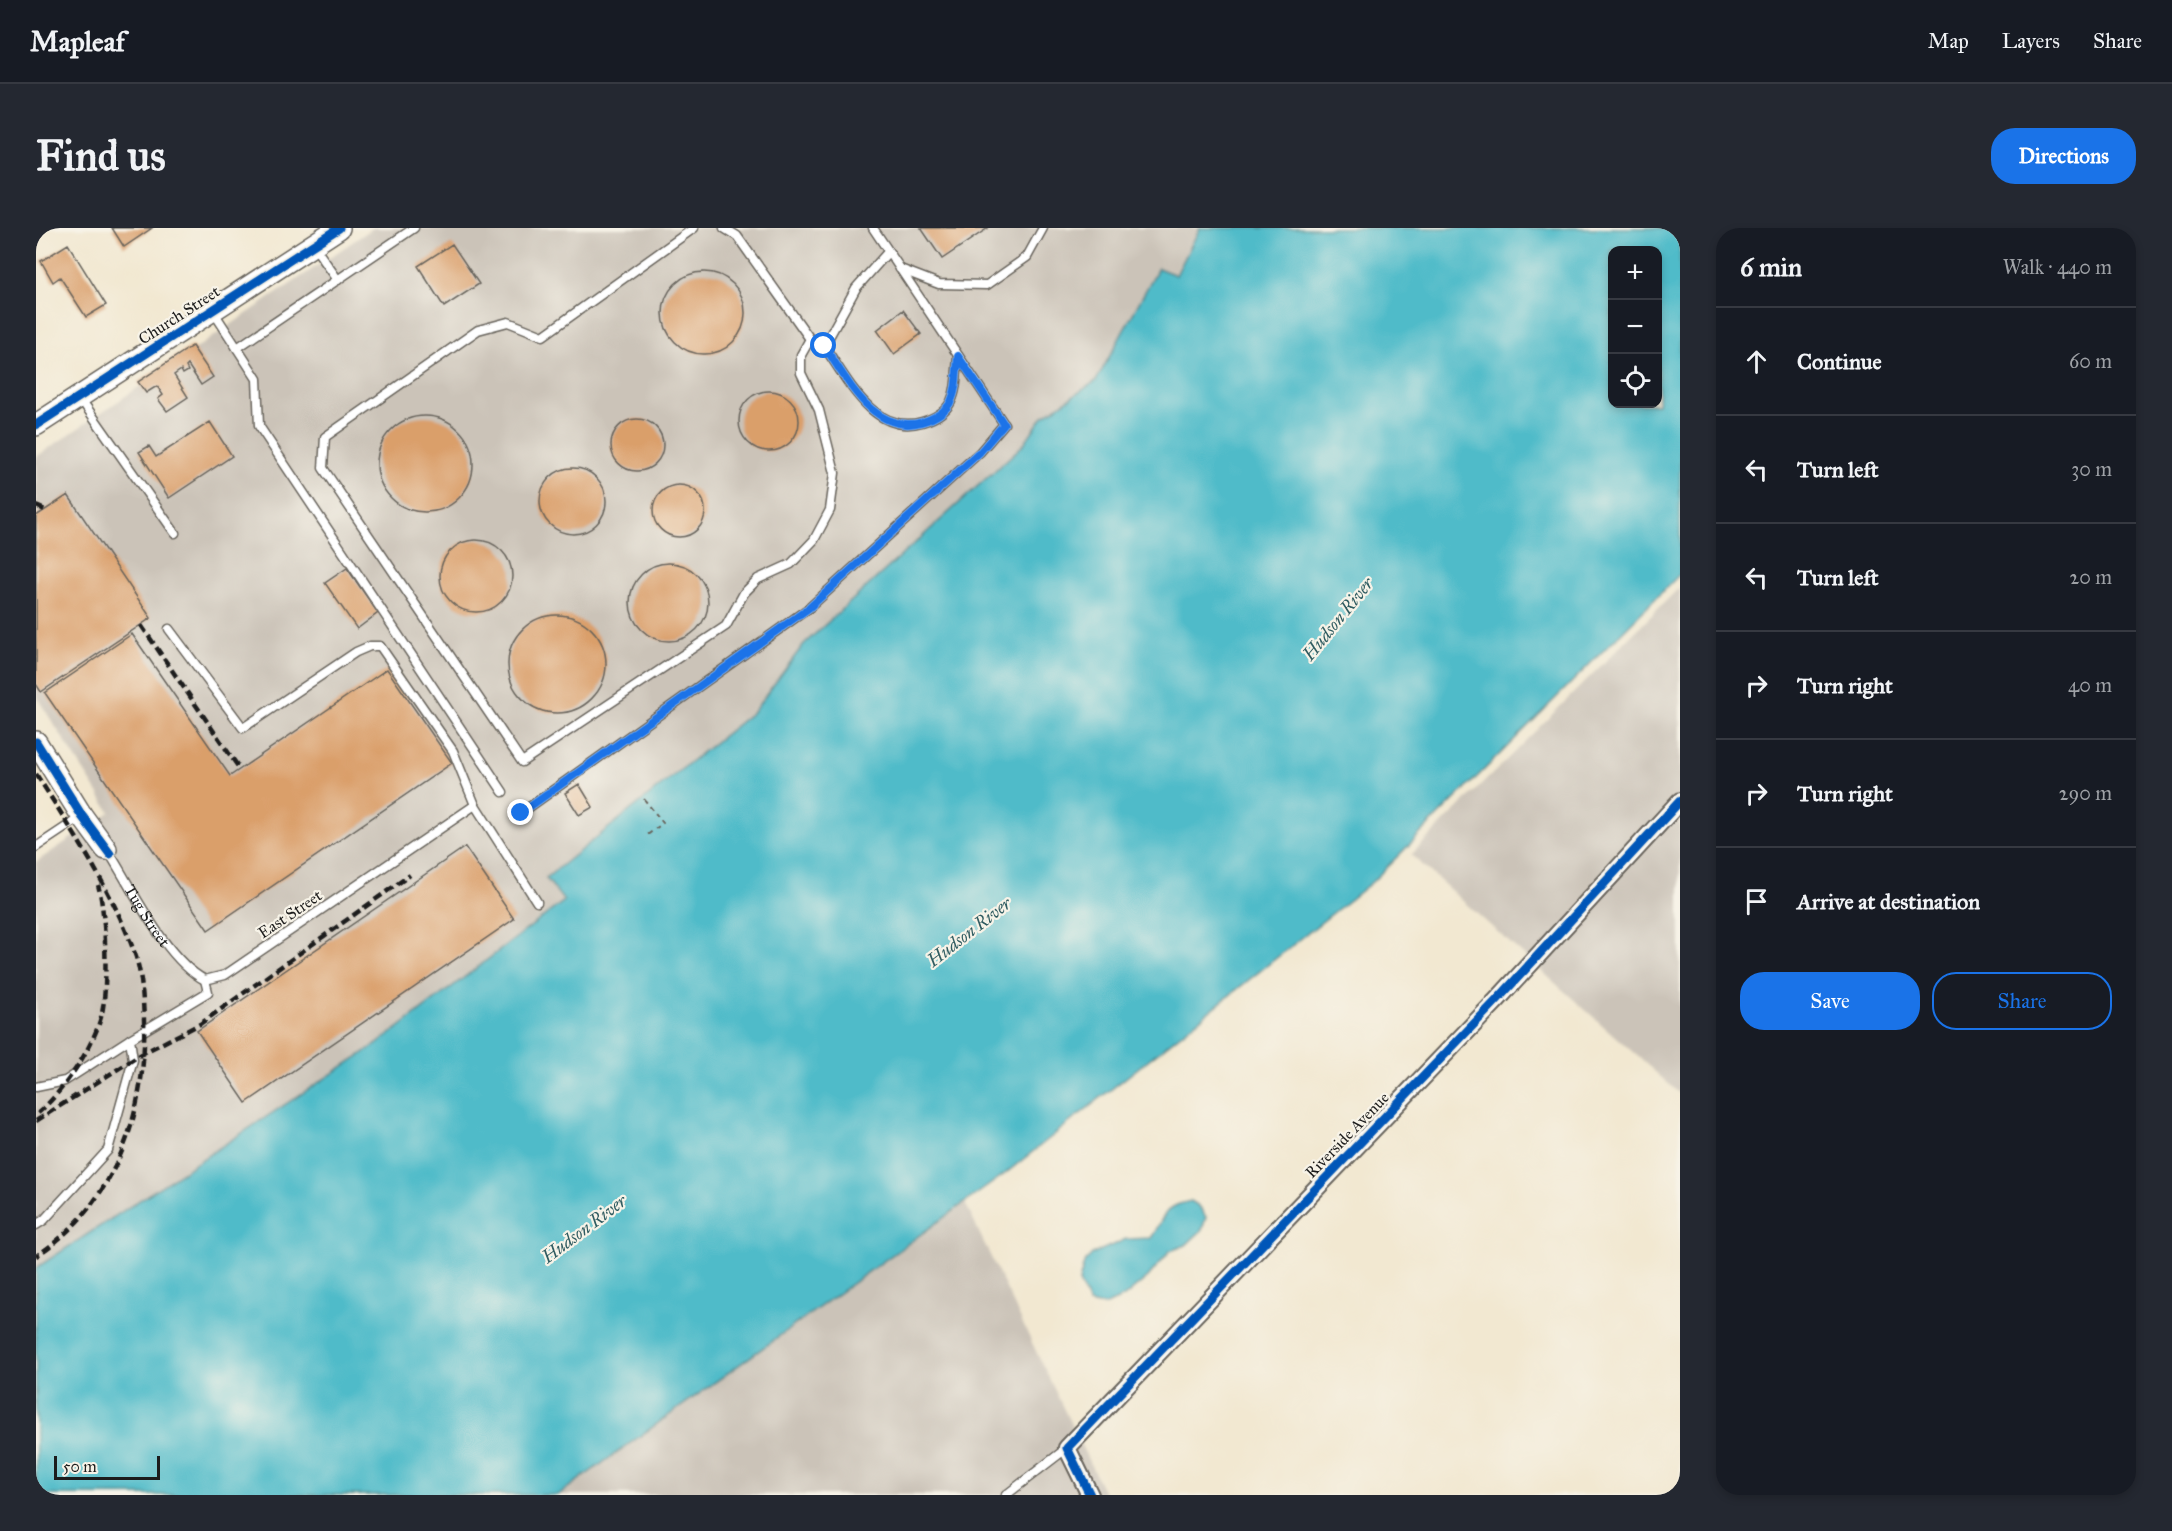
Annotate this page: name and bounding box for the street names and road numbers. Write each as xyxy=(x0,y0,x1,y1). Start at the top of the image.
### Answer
street label: Church Street xyxy=(135,282,223,348)
street label: Tug Street xyxy=(121,881,174,951)
street label: East Street xyxy=(254,886,326,942)
street label: Riverside Avenue xyxy=(1301,1088,1393,1182)

